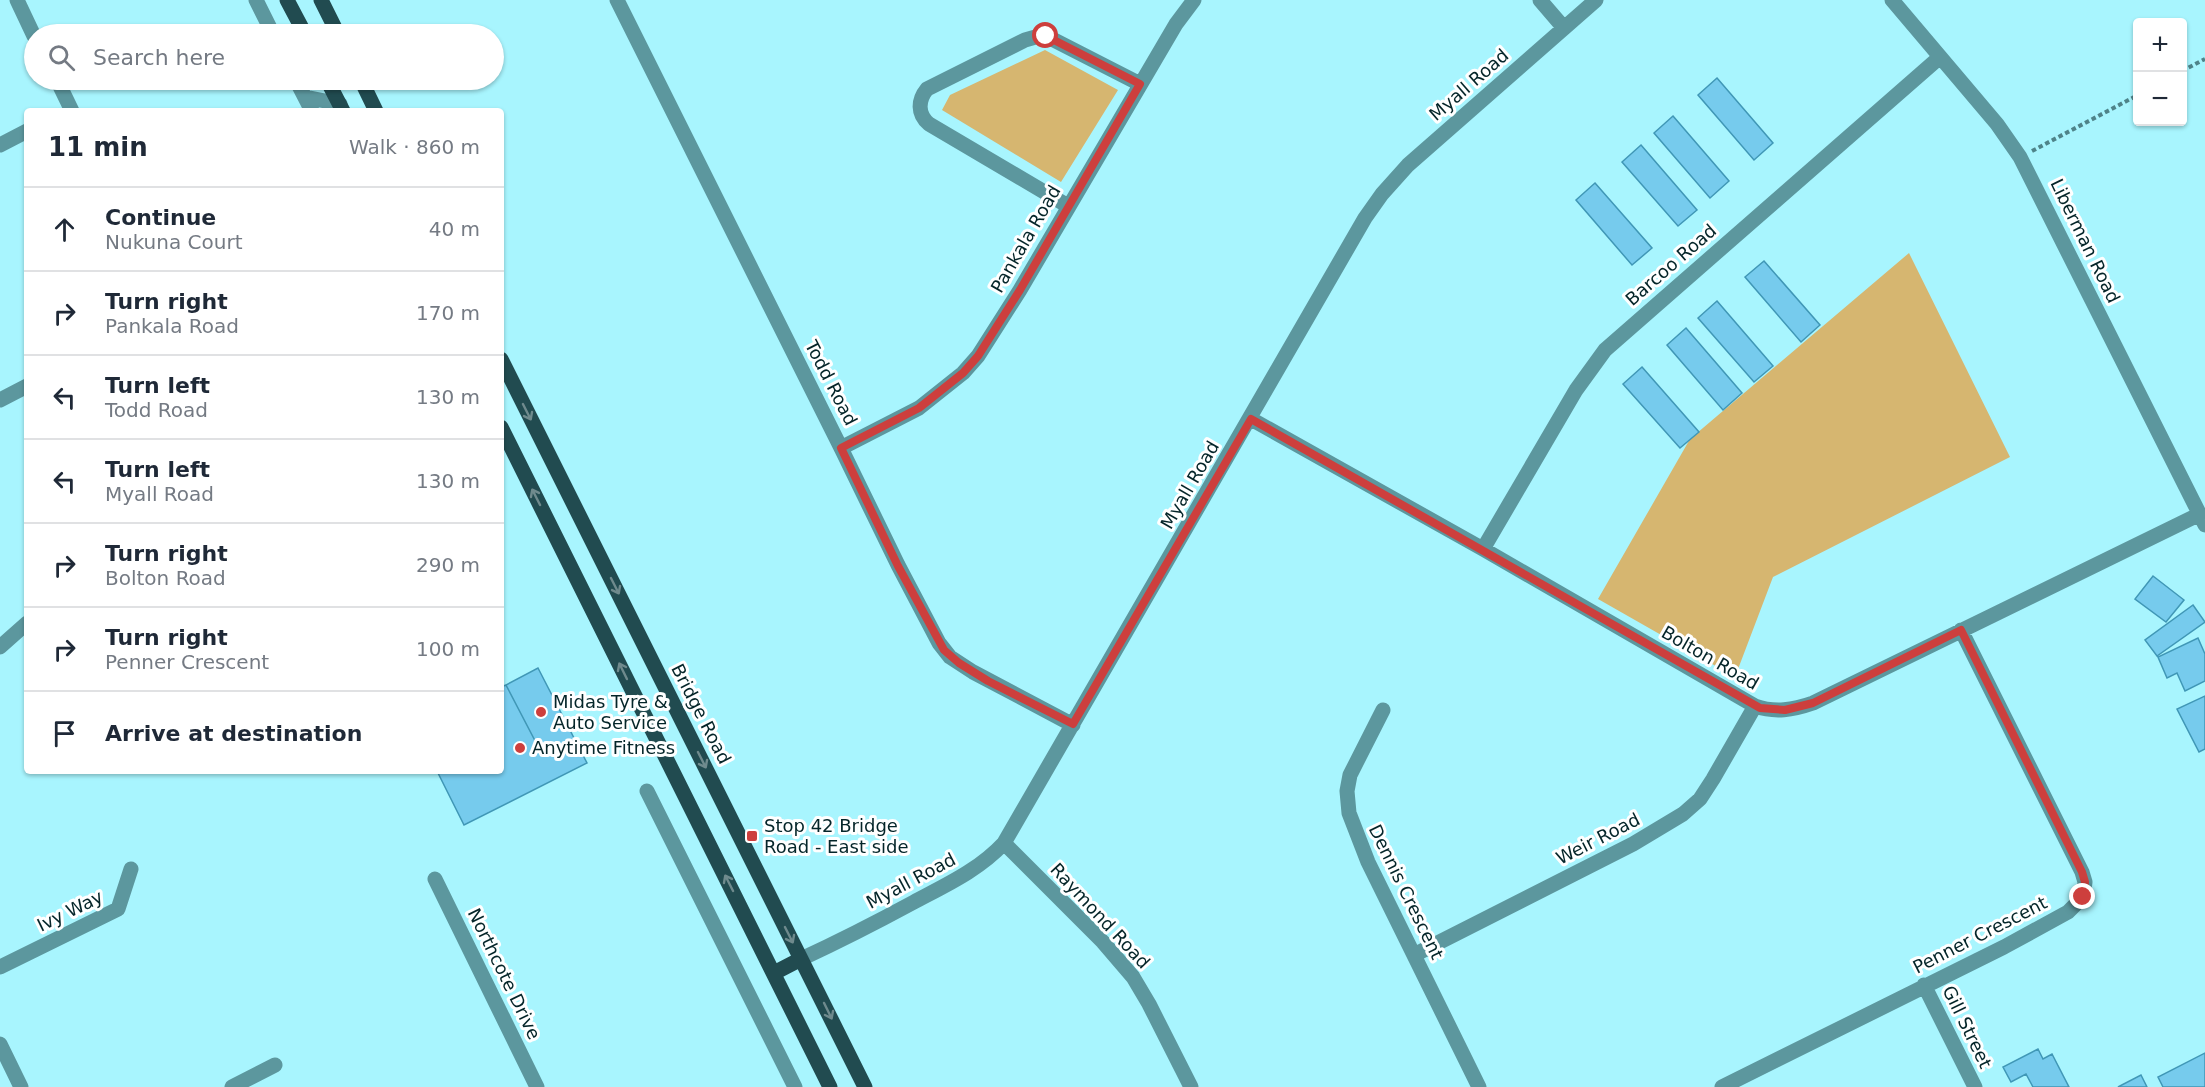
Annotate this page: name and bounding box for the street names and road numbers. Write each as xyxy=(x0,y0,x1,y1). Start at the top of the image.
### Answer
street label: Myall Road xyxy=(1425,45,1513,125)
street label: Liberman Road xyxy=(2046,175,2125,306)
street label: Pankala Road xyxy=(986,181,1065,296)
street label: Barcoo Road xyxy=(1621,220,1720,310)
street label: Todd Road xyxy=(801,336,862,429)
street label: Myall Road xyxy=(1156,437,1223,532)
street label: Bolton Road xyxy=(1658,621,1763,694)
street label: Bridge Road xyxy=(667,660,736,767)
street label: Weir Road xyxy=(1552,809,1643,869)
street label: Dennis Crescent xyxy=(1365,821,1448,963)
street label: Myall Road xyxy=(863,848,959,913)
street label: Raymond Road xyxy=(1046,859,1154,973)
street label: Ivy Way xyxy=(33,885,106,935)
street label: Penner Crescent xyxy=(1909,892,2050,977)
street label: Northcote Drive xyxy=(464,905,545,1043)
street label: Gill Street xyxy=(1938,982,1996,1072)

